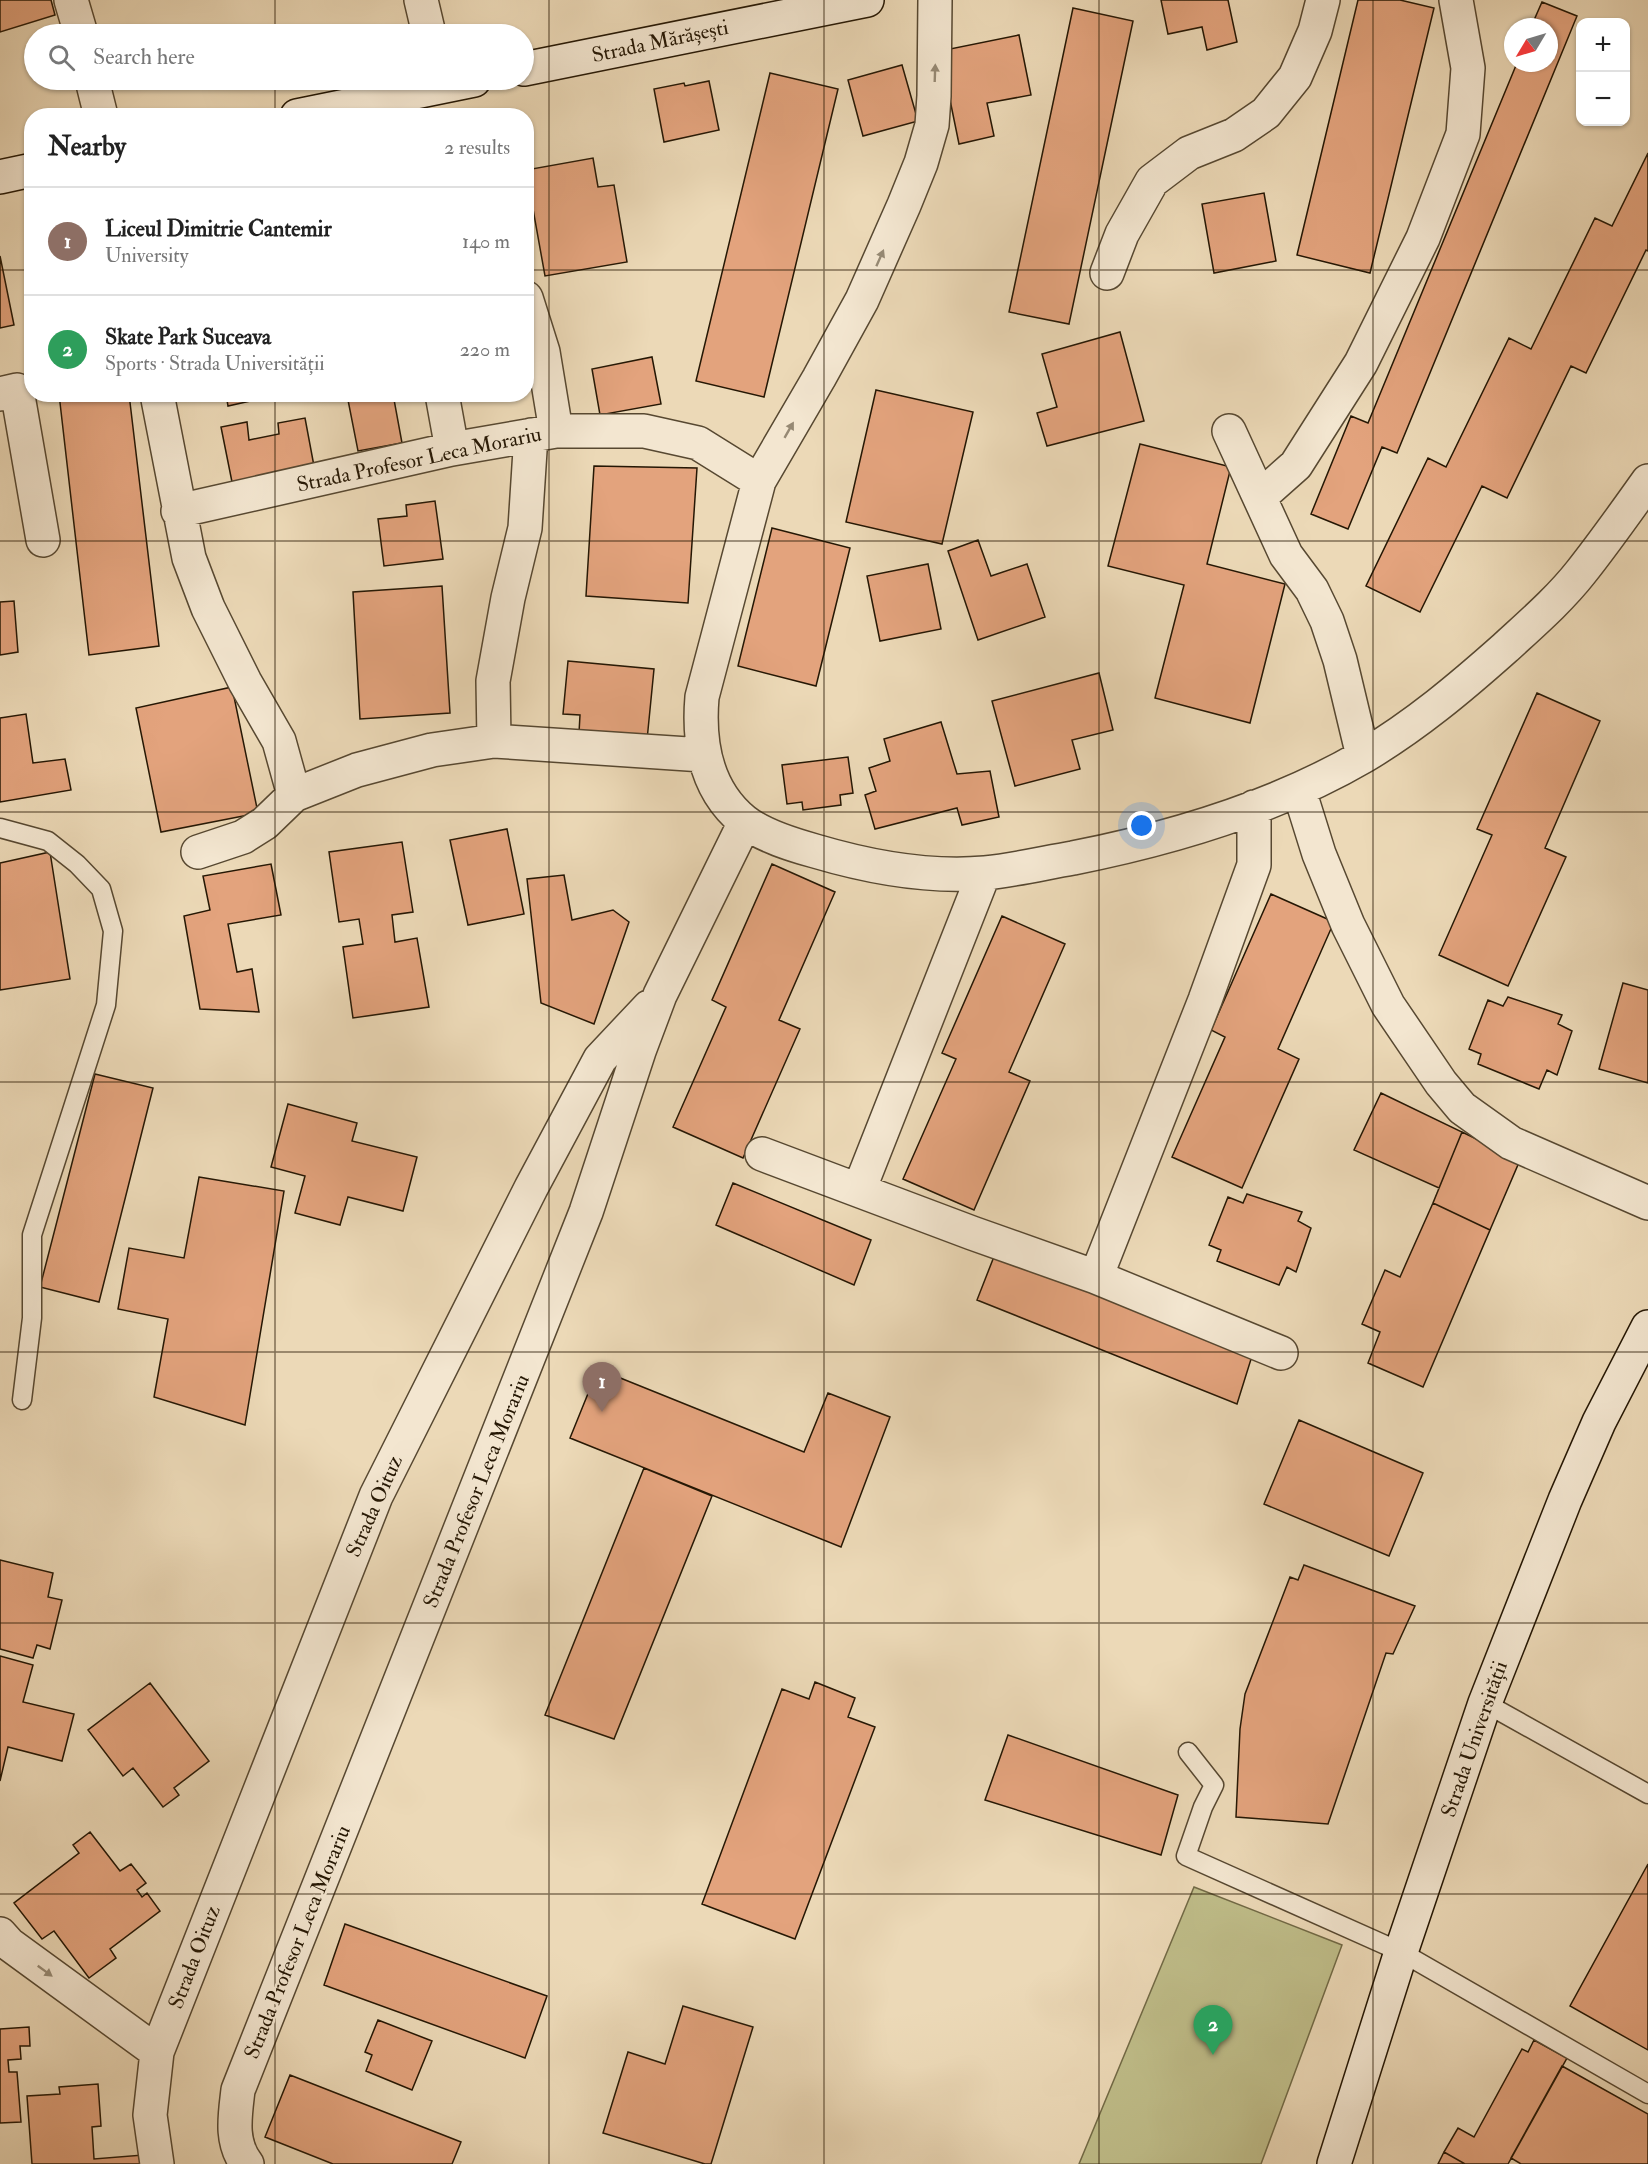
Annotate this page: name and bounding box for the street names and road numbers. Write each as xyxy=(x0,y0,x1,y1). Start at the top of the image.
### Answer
street label: Strada Mărășești xyxy=(589,14,731,69)
street label: Strada Profesor Leca Morariu xyxy=(294,420,544,499)
street label: Strada Profesor Leca Morariu xyxy=(417,1370,536,1612)
street label: Strada Oituz xyxy=(340,1451,409,1561)
street label: Strada Universității xyxy=(1435,1657,1514,1821)
street label: Strada Profesor Leca Morariu xyxy=(238,1821,357,2063)
street label: Strada Oituz xyxy=(162,1902,227,2013)

